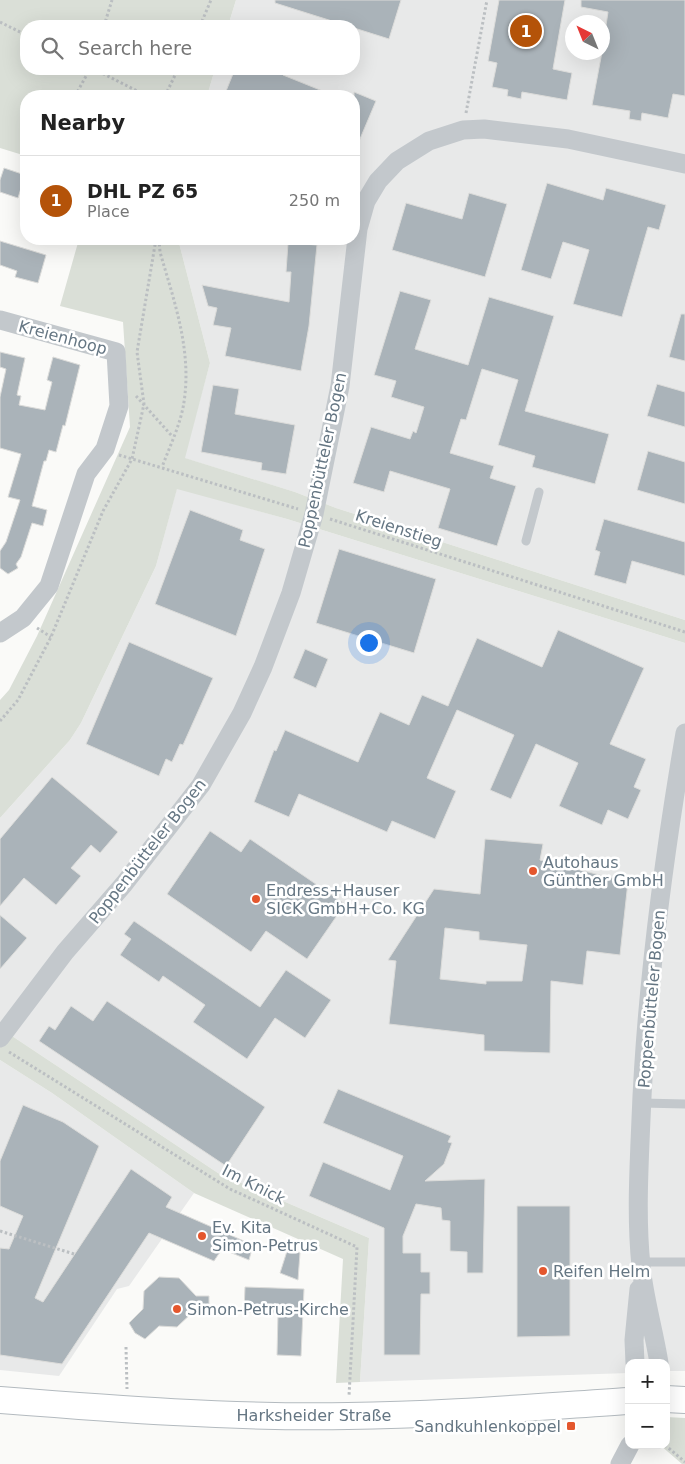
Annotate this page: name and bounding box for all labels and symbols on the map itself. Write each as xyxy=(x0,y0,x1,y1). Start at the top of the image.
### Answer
pin: 1 xyxy=(510,12,542,50)
north arrow xyxy=(565,15,610,60)
street label: Kreienhoop xyxy=(17,317,109,358)
street label: Poppenbütteler Bogen xyxy=(295,371,350,549)
street label: Kreienstieg xyxy=(353,506,445,551)
your location xyxy=(356,630,382,656)
street label: Poppenbütteler Bogen xyxy=(85,775,210,928)
place label: Autohaus Günther GmbH xyxy=(543,853,664,890)
marker: Autohaus Günther GmbH xyxy=(527,865,539,877)
place label: Endress+Hauser SICK GmbH+Co. KG xyxy=(266,881,425,918)
marker: Endress+Hauser SICK GmbH+Co. KG xyxy=(250,893,262,905)
street label: Poppenbütteler Bogen xyxy=(634,909,669,1089)
street label: Im Knick xyxy=(219,1160,289,1209)
place label: Ev. Kita Simon-Petrus xyxy=(212,1218,318,1255)
marker: Ev. Kita Simon-Petrus xyxy=(196,1230,208,1242)
place label: Reifen Helm xyxy=(553,1262,650,1281)
marker: Reifen Helm xyxy=(537,1265,549,1277)
place label: Simon-Petrus-Kirche xyxy=(187,1300,349,1319)
marker: Simon-Petrus-Kirche xyxy=(171,1303,183,1315)
street label: Harksheider Straße xyxy=(237,1406,391,1425)
place label: Sandkuhlenkoppel xyxy=(414,1417,561,1436)
marker: Sandkuhlenkoppel xyxy=(565,1420,577,1432)

